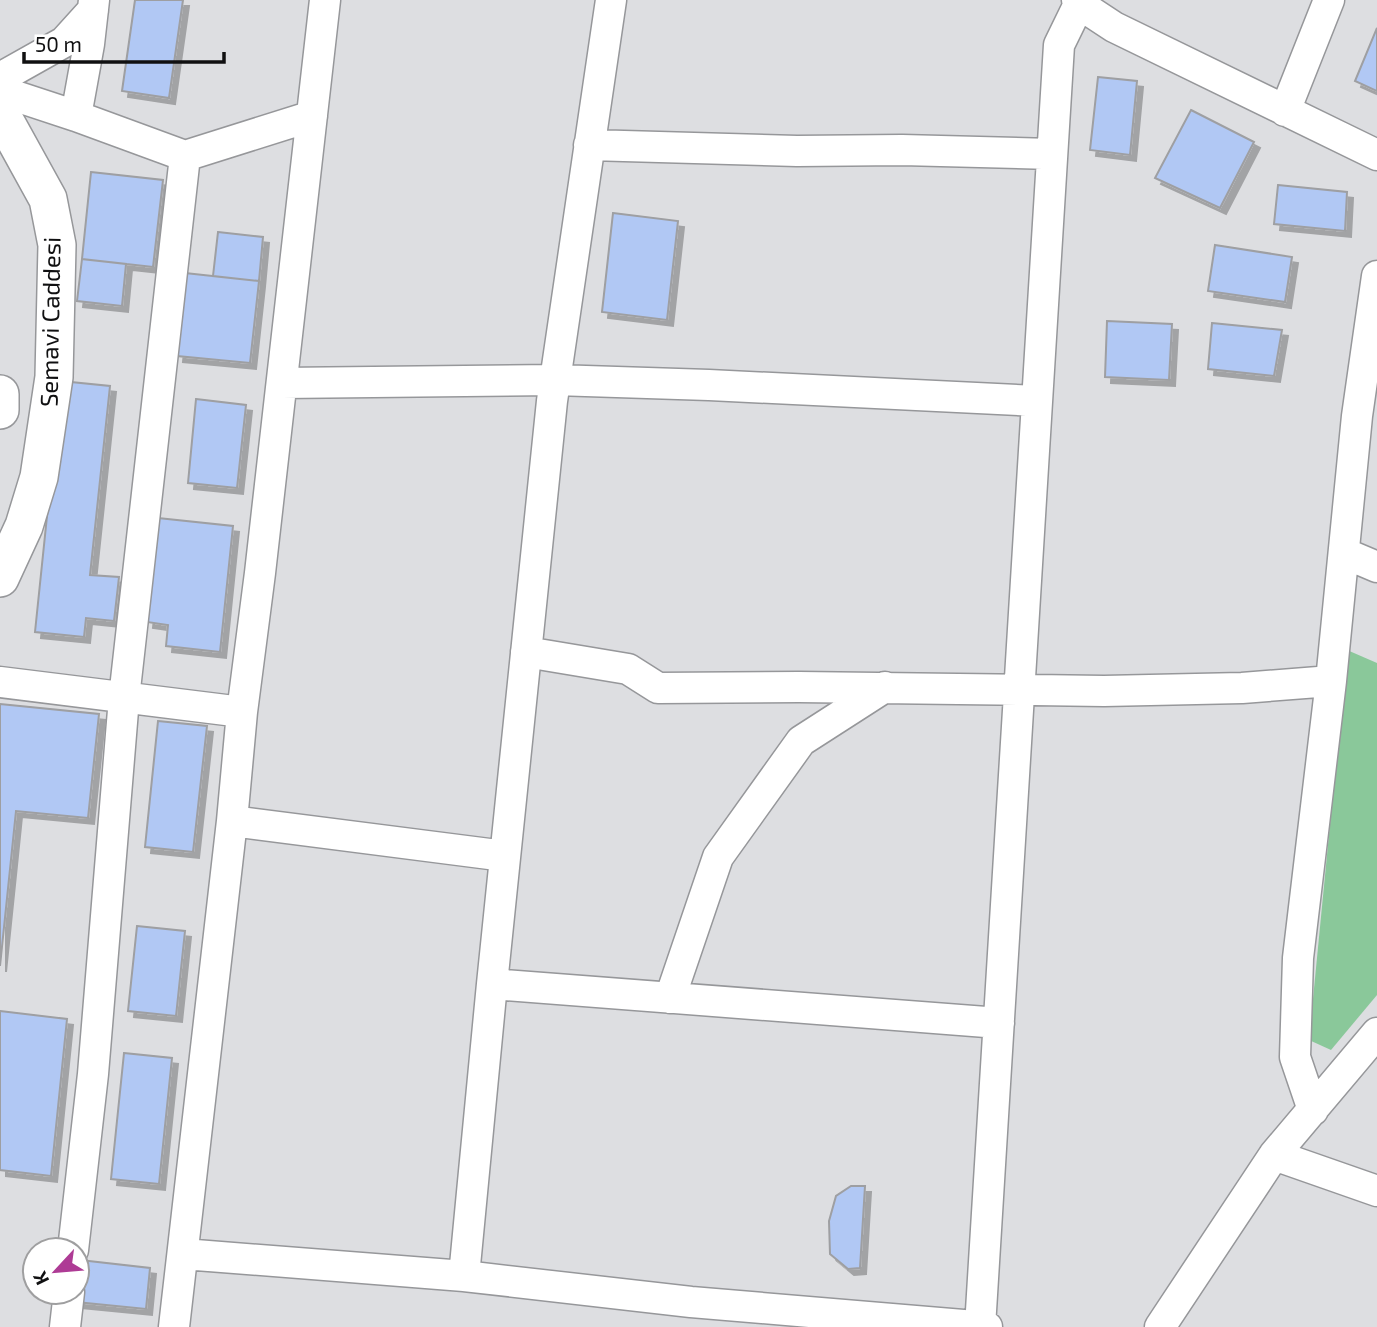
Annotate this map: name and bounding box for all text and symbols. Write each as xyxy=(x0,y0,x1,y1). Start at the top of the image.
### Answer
scale bar xyxy=(24,21,224,65)
text: 50 m xyxy=(35,31,82,56)
street label: Semavi Caddesi xyxy=(34,237,65,407)
north arrow xyxy=(21,1236,91,1306)
text: K xyxy=(27,1268,53,1289)

